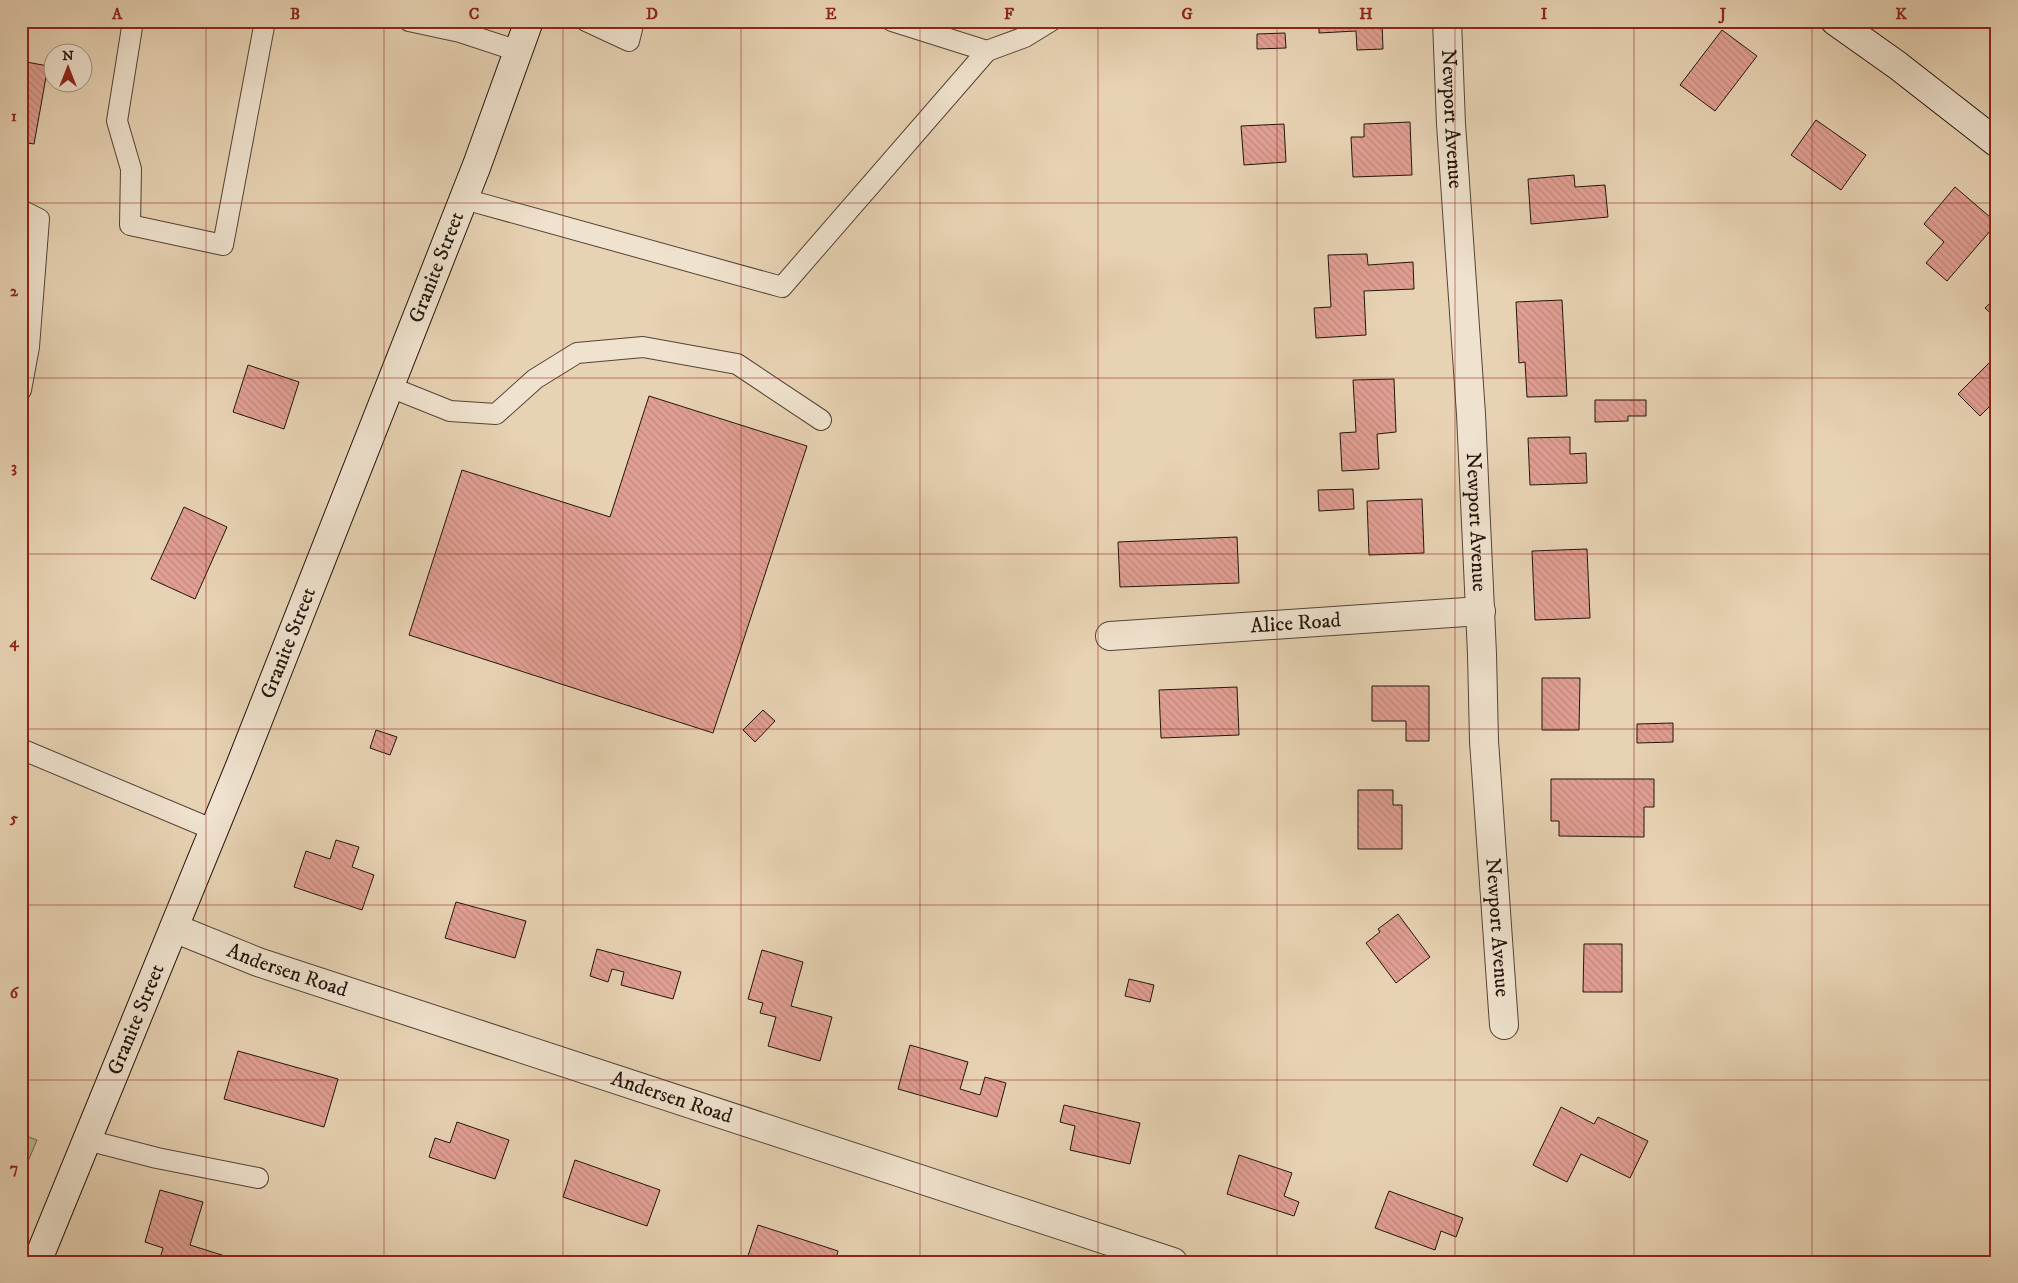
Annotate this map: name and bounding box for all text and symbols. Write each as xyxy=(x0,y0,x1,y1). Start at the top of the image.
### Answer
text: A xyxy=(111,4,123,24)
text: B xyxy=(290,4,300,24)
text: C xyxy=(469,4,479,24)
text: D xyxy=(646,4,658,24)
text: E xyxy=(825,4,837,24)
text: F xyxy=(1004,4,1014,24)
text: G xyxy=(1181,4,1193,24)
text: H xyxy=(1359,4,1373,24)
text: I xyxy=(1541,4,1548,24)
text: J xyxy=(1718,4,1727,24)
text: K xyxy=(1895,4,1907,24)
north arrow xyxy=(42,42,92,92)
text: N xyxy=(62,47,74,65)
street label: Newport Avenue xyxy=(1435,49,1468,190)
text: 1 xyxy=(11,106,17,126)
street label: Granite Street xyxy=(403,208,470,327)
text: 2 xyxy=(10,281,19,301)
street label: Newport Avenue xyxy=(1460,452,1492,593)
text: 3 xyxy=(11,457,17,477)
street label: Granite Street xyxy=(255,584,322,703)
street label: Alice Road xyxy=(1249,607,1342,640)
text: 4 xyxy=(8,632,19,652)
text: 5 xyxy=(9,808,18,828)
street label: Newport Avenue xyxy=(1479,857,1515,998)
street label: Andersen Road xyxy=(223,938,351,1004)
street label: Granite Street xyxy=(102,960,171,1079)
text: 6 xyxy=(10,983,20,1003)
street label: Andersen Road xyxy=(608,1066,736,1130)
text: 7 xyxy=(10,1158,18,1178)

